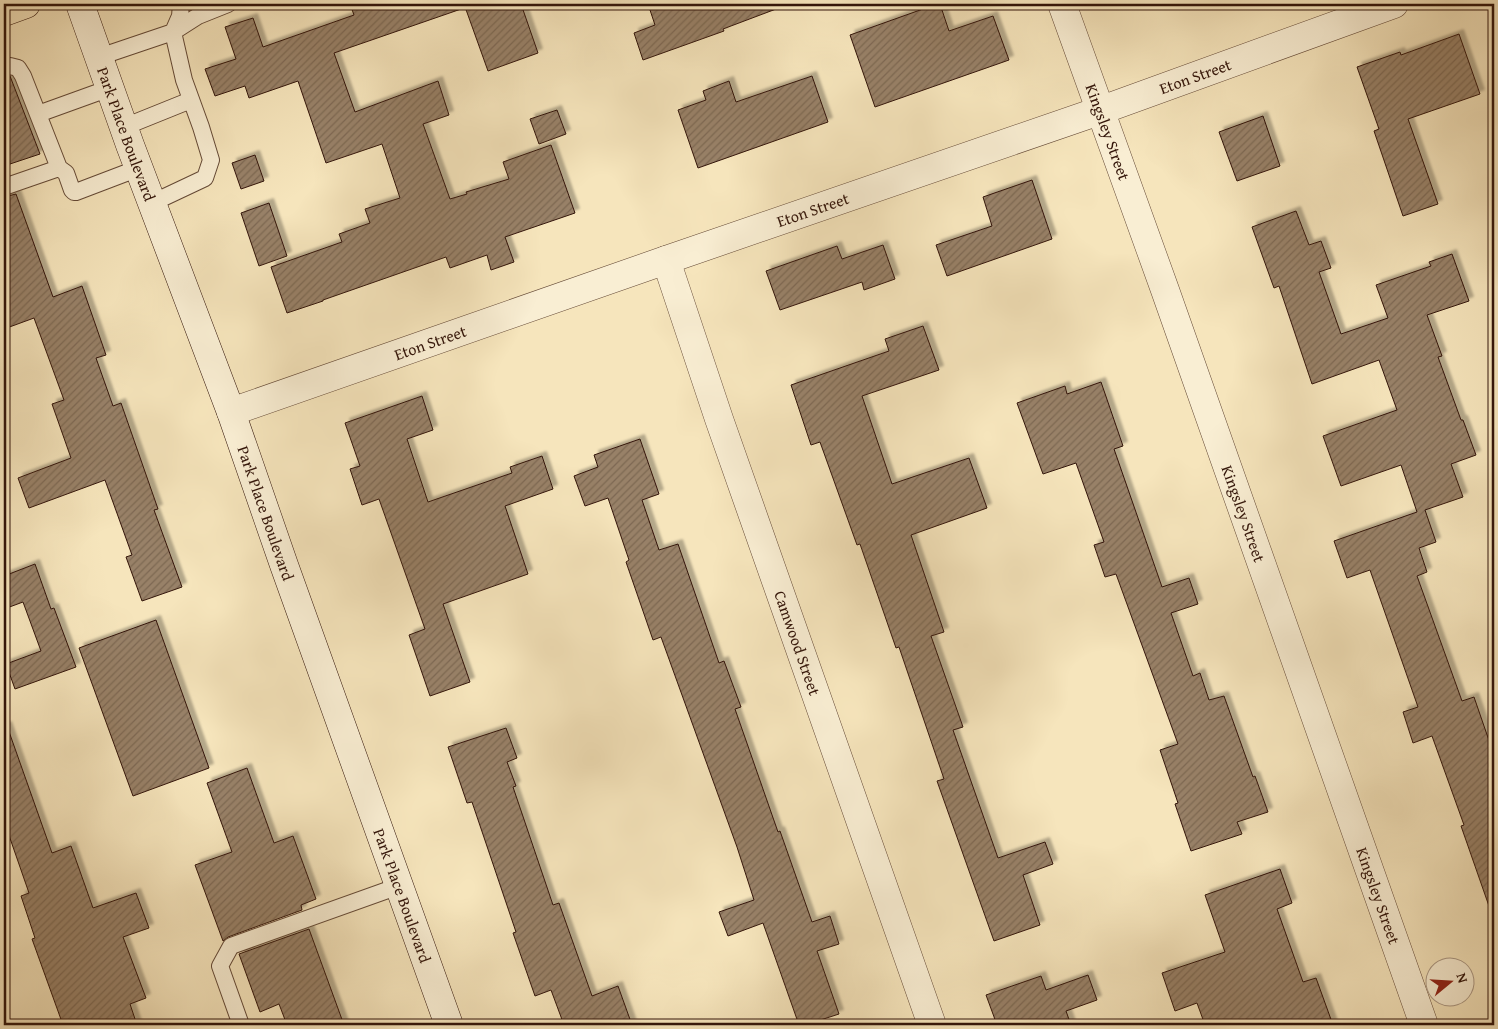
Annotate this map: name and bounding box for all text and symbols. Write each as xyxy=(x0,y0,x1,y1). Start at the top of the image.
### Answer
street label: Eton Street xyxy=(1156,52,1235,100)
street label: Park Place Boulevard xyxy=(91,63,162,205)
street label: Kingsley Street xyxy=(1080,80,1137,184)
street label: Eton Street xyxy=(773,186,852,233)
street label: Eton Street xyxy=(391,319,470,366)
street label: Park Place Boulevard xyxy=(232,442,301,584)
street label: Kingsley Street xyxy=(1216,462,1272,566)
street label: Camwood Street xyxy=(768,587,827,699)
street label: Park Place Boulevard xyxy=(367,825,438,966)
street label: Kingsley Street xyxy=(1350,844,1407,948)
north arrow xyxy=(1426,956,1476,1006)
text: N xyxy=(1451,970,1474,986)

